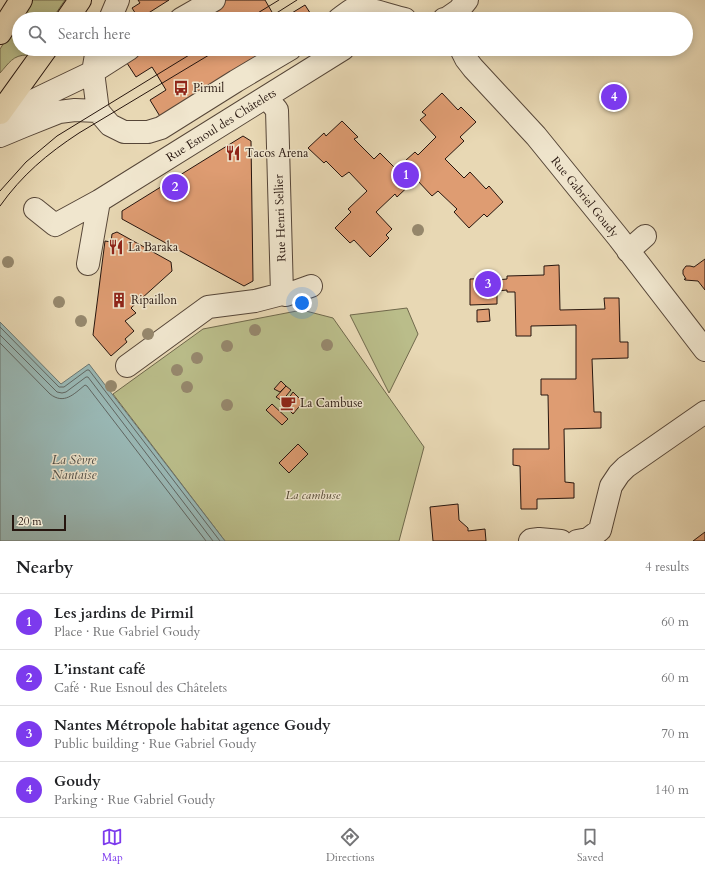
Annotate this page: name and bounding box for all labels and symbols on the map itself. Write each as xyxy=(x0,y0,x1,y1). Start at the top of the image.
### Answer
bus stop icon: Pirmil xyxy=(172,79,190,97)
place label: Pirmil xyxy=(193,80,224,96)
pin: 4 xyxy=(601,82,627,112)
street label: Rue Esnoul des Châtelets xyxy=(163,85,279,165)
restaurant icon: Tacos Arena xyxy=(224,144,242,162)
place label: Tacos Arena xyxy=(245,145,309,161)
street label: Rue Gabriel Goudy xyxy=(547,153,623,241)
pin: 1 xyxy=(393,160,419,190)
pin: 2 xyxy=(162,172,188,202)
street label: Rue Henri Sellier xyxy=(270,173,290,262)
restaurant icon: La Baraka xyxy=(107,238,125,256)
place label: La Baraka xyxy=(128,239,179,255)
pin: 3 xyxy=(475,269,501,299)
building icon: Ripaillon xyxy=(110,291,128,309)
place label: Ripaillon xyxy=(131,292,177,308)
your location xyxy=(292,293,312,313)
cafe icon: La Cambuse xyxy=(279,394,297,412)
place label: La Cambuse xyxy=(300,395,363,411)
water label: La Sèvre Nantaise xyxy=(52,451,97,484)
park label: La cambuse xyxy=(286,487,341,503)
scale bar xyxy=(12,513,66,532)

